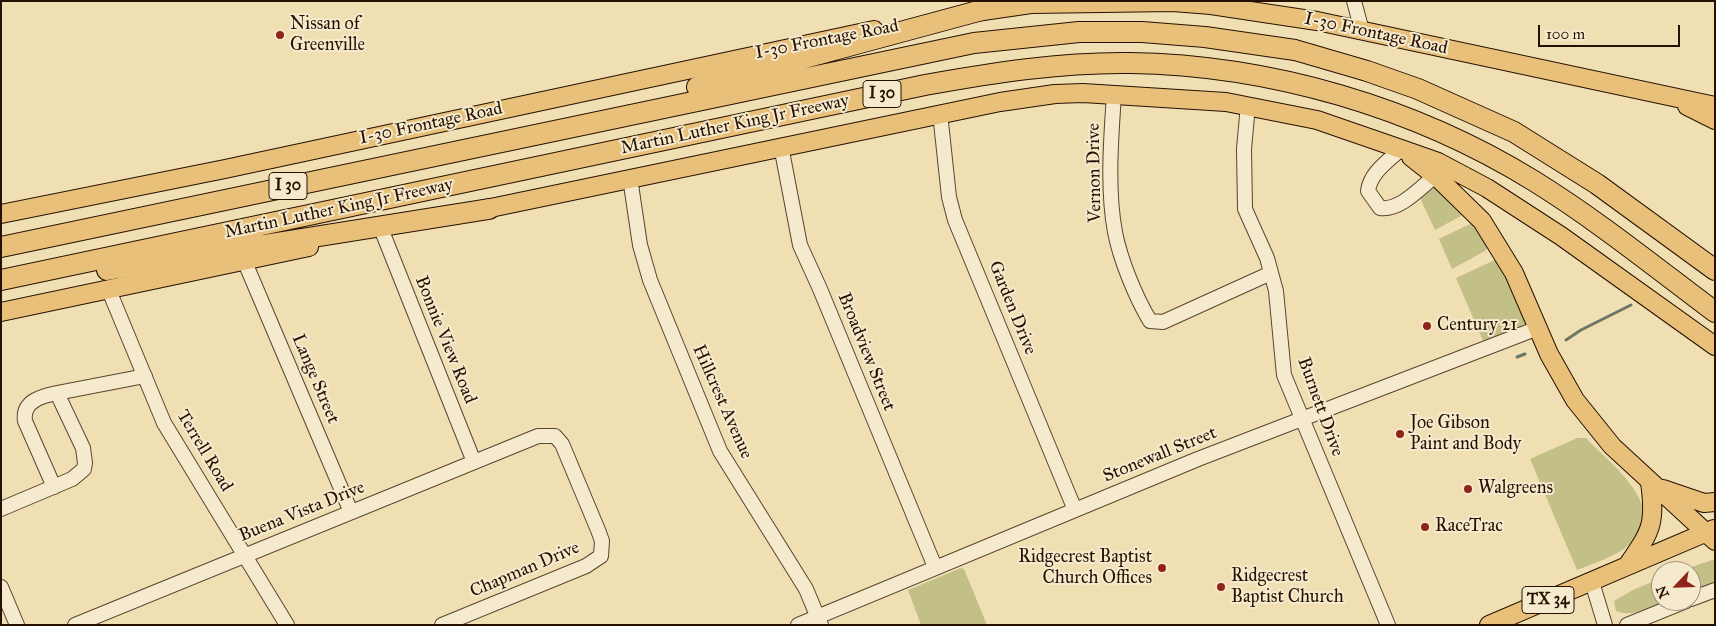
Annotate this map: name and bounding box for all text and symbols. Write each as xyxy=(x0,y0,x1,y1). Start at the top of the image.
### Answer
street label: I-30 Frontage Road xyxy=(1303,8,1449,60)
place label: Nissan of Greenville xyxy=(290,14,365,56)
scale bar xyxy=(1541,15,1684,47)
street label: I-30 Frontage Road xyxy=(753,16,901,64)
text: 100 m xyxy=(1546,25,1585,43)
marker: Nissan of Greenville xyxy=(274,29,286,41)
road number: I 30 xyxy=(863,80,901,108)
street label: Martin Luther King Jr Freeway xyxy=(619,90,851,160)
street label: I-30 Frontage Road xyxy=(358,98,504,150)
street label: Vernon Drive xyxy=(1083,123,1107,223)
road number: I 30 xyxy=(269,172,307,200)
street label: Martin Luther King Jr Freeway xyxy=(223,174,455,244)
street label: Garden Drive xyxy=(983,258,1041,358)
street label: Bonnie View Road xyxy=(410,273,480,407)
street label: Broadview Street xyxy=(832,290,900,414)
place label: Century 21 xyxy=(1437,315,1517,337)
marker: Century 21 xyxy=(1421,320,1433,332)
street label: Lange Street xyxy=(286,331,344,427)
street label: Hillcrest Avenue xyxy=(687,342,757,462)
street label: Burnett Drive xyxy=(1292,355,1348,459)
street label: Terrell Road xyxy=(171,406,237,496)
place label: Joe Gibson Paint and Body xyxy=(1410,413,1521,456)
street label: Stonewall Street xyxy=(1100,422,1220,488)
marker: Joe Gibson Paint and Body xyxy=(1394,428,1406,440)
street label: Buena Vista Drive xyxy=(236,477,368,547)
place label: Walgreens xyxy=(1478,478,1553,500)
marker: Walgreens xyxy=(1462,483,1474,495)
place label: RaceTrac xyxy=(1435,516,1503,538)
marker: RaceTrac xyxy=(1419,521,1431,533)
street label: Chapman Drive xyxy=(467,537,583,603)
place label: Ridgecrest Baptist Church Offices xyxy=(1018,547,1152,590)
north arrow xyxy=(1651,561,1701,611)
marker: Ridgecrest Baptist Church Offices xyxy=(1156,562,1168,574)
place label: Ridgecrest Baptist Church xyxy=(1231,566,1344,608)
marker: Ridgecrest Baptist Church xyxy=(1215,581,1227,593)
text: N xyxy=(1653,583,1673,601)
road number: TX 34 xyxy=(1522,586,1574,614)

